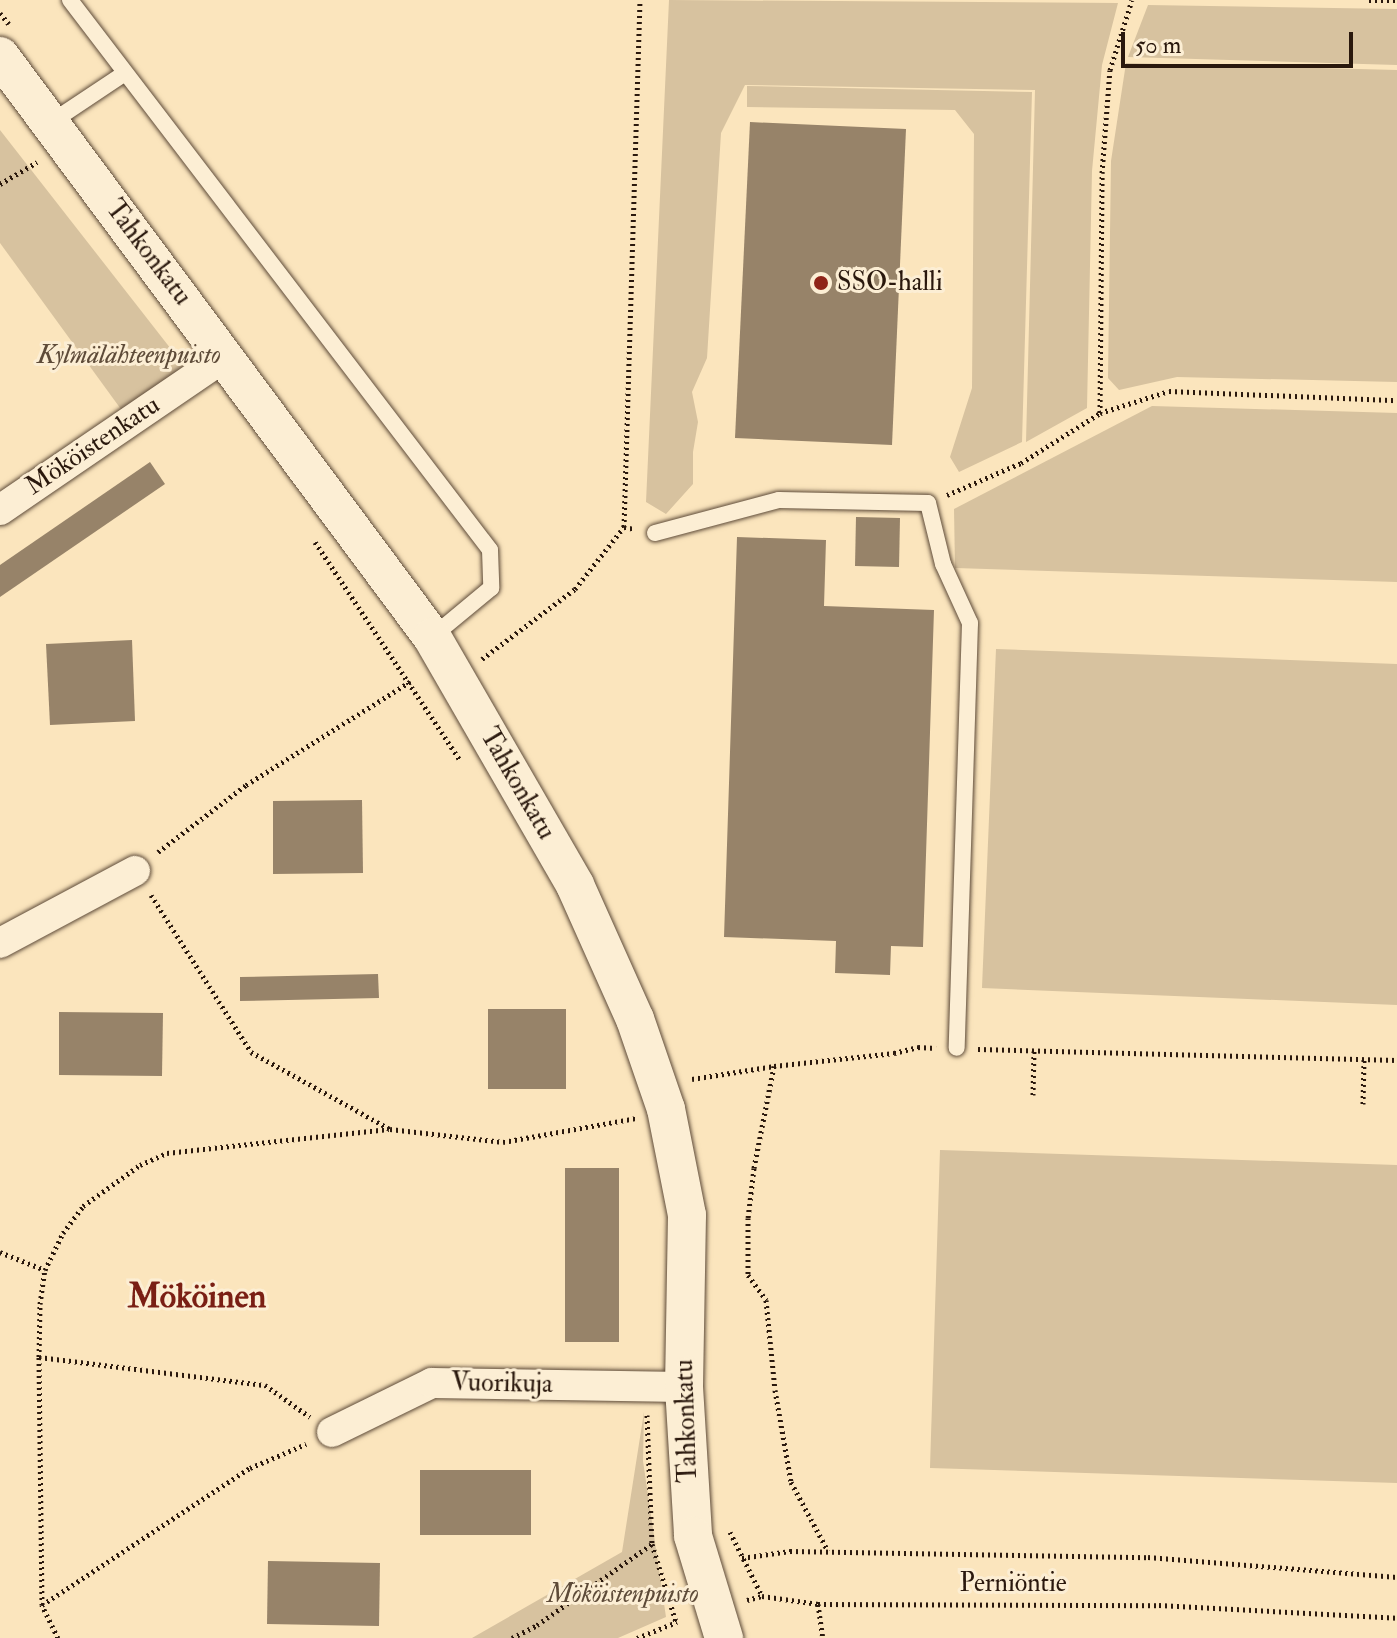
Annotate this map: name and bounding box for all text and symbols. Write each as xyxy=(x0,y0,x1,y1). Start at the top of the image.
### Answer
scale bar xyxy=(1125,16,1357,66)
text: 50 m xyxy=(1135,30,1181,61)
street label: Tahkonkatu xyxy=(98,194,198,312)
place label: SSO-halli xyxy=(837,267,943,299)
marker: SSO-halli xyxy=(812,274,830,292)
park label: Kylmälähteenpuisto xyxy=(37,340,221,372)
street label: Mököistenkatu xyxy=(20,390,166,502)
street label: Tahkonkatu xyxy=(473,723,561,845)
district label: Mököinen xyxy=(128,1277,266,1317)
street label: Tahkonkatu xyxy=(669,1359,705,1483)
street label: Vuorikuja xyxy=(451,1368,553,1400)
street label: Perniöntie xyxy=(959,1568,1067,1600)
park label: Mököistenpuisto xyxy=(547,1579,699,1611)

